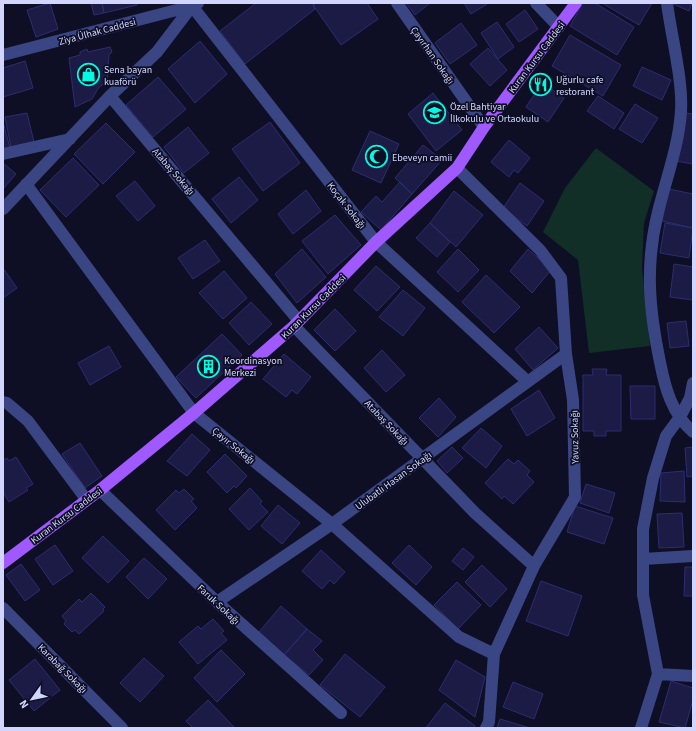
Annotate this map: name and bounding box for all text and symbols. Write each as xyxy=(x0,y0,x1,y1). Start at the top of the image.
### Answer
street label: Ziya Ülhak Caddesi xyxy=(57,15,137,49)
street label: Kuran Kursu Caddesi xyxy=(505,19,568,96)
street label: Çayırhan Sokağı xyxy=(407,24,457,87)
shop icon: Sena bayan kuaförü xyxy=(76,62,102,88)
place label: Sena bayan kuaförü xyxy=(104,63,152,89)
restaurant icon: Uğurlu cafe restorant xyxy=(528,72,554,98)
place label: Uğurlu cafe restorant xyxy=(556,73,604,99)
school or university icon: Özel Bahtiyar İlkokulu ve Ortaokulu xyxy=(421,99,447,125)
place label: Özel Bahtiyar İlkokulu ve Ortaokulu xyxy=(450,100,539,126)
mosque icon: Ebeveyn camii xyxy=(363,144,389,170)
street label: Atabaş Sokağı xyxy=(149,145,198,198)
place label: Ebeveyn camii xyxy=(392,151,452,165)
street label: Koçak Sokağı xyxy=(324,179,369,232)
street label: Kuran Kursu Caddesi xyxy=(278,271,349,342)
building icon: Koordinasyon Merkezi xyxy=(196,353,222,379)
place label: Koordinasyon Merkezi xyxy=(224,354,282,380)
street label: Atabaş Sokağı xyxy=(361,397,412,449)
street label: Yavuz Sokağı xyxy=(568,410,582,465)
street label: Çayır Sokağı xyxy=(209,424,258,467)
street label: Ulubatlı Hasan Sokağı xyxy=(352,448,435,513)
street label: Kuran Kursu Caddesi xyxy=(28,484,105,547)
street label: Faruk Sokağı xyxy=(194,581,243,628)
street label: Karabağ Sokağı xyxy=(34,641,90,697)
north arrow xyxy=(12,679,52,719)
text: N xyxy=(16,697,32,711)

